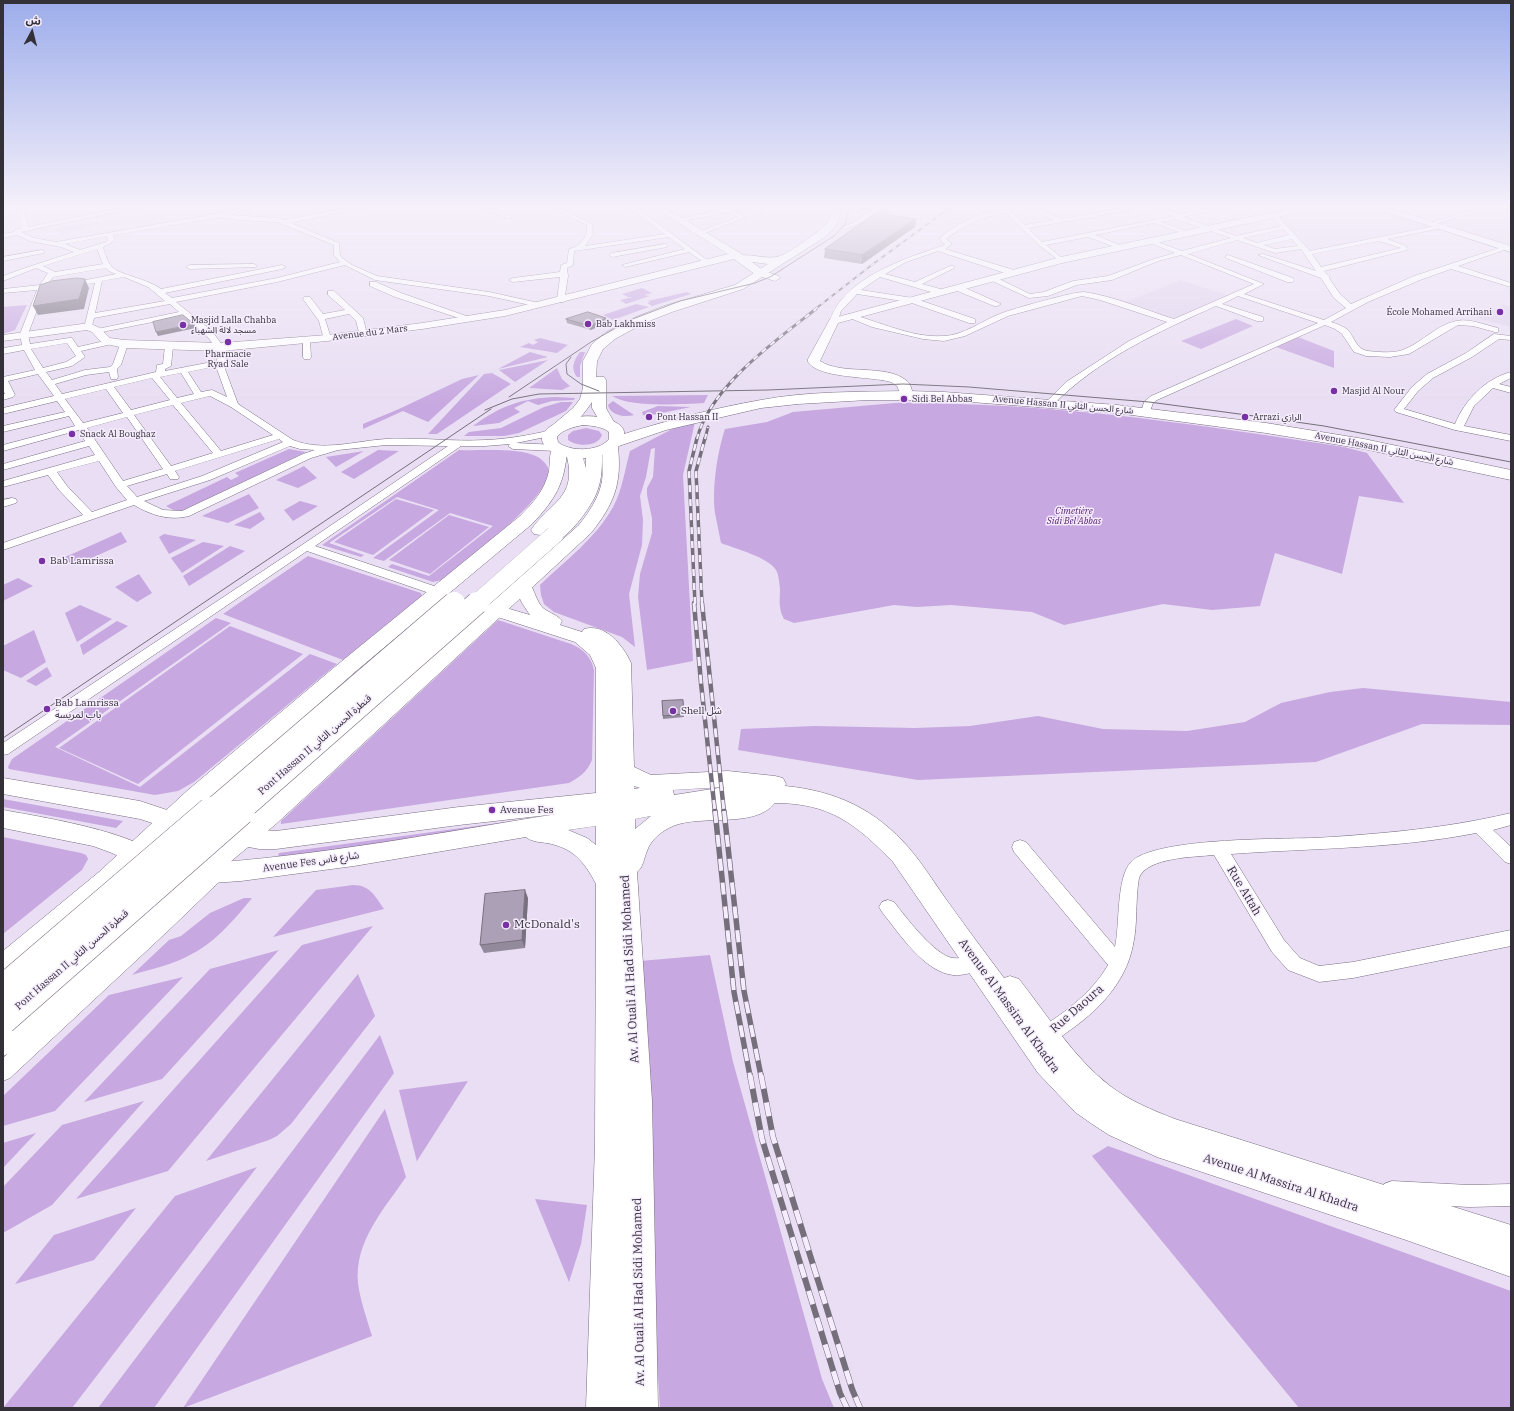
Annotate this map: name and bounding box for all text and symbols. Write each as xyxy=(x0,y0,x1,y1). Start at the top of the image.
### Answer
north arrow xyxy=(12,12,52,52)
text: ش xyxy=(25,12,42,28)
place label: École Mohamed Arrihani xyxy=(1386,307,1492,317)
marker: École Mohamed Arrihani xyxy=(1495,307,1505,317)
place label: Masjid Lalla Chahba مسجد لالة الشهباء xyxy=(191,315,276,336)
marker: Bab Lakhmiss xyxy=(583,319,593,329)
place label: Bab Lakhmiss xyxy=(596,319,656,329)
marker: Masjid Lalla Chahba مسجد لالة الشهباء xyxy=(178,320,188,330)
street label: Avenue du 2 Mars xyxy=(332,323,408,343)
marker: Pharmacie Ryad Sale xyxy=(223,337,233,347)
place label: Pharmacie Ryad Sale xyxy=(205,349,251,370)
marker: Masjid Al Nour xyxy=(1329,386,1339,396)
place label: Masjid Al Nour xyxy=(1342,386,1405,396)
street label: Avenue Hassan II شارع الحسن الثاني xyxy=(992,393,1134,417)
marker: Sidi Bel Abbas xyxy=(899,394,909,404)
place label: Sidi Bel Abbas xyxy=(912,394,972,404)
marker: Pont Hassan II xyxy=(644,412,654,422)
place label: Pont Hassan II xyxy=(657,412,718,422)
marker: Arrazi الرازي xyxy=(1240,412,1250,422)
place label: Arrazi الرازي xyxy=(1253,412,1302,422)
marker: Snack Al Boughaz xyxy=(67,429,77,439)
place label: Snack Al Boughaz xyxy=(80,429,155,439)
street label: Avenue Hassan II شارع الحسن الثاني xyxy=(1314,430,1454,468)
park label: Cimetière Sidi Bel Abbas xyxy=(1047,506,1101,527)
place label: Bab Lamrissa xyxy=(50,555,114,567)
marker: Bab Lamrissa xyxy=(37,556,47,566)
street label: Pont Hassan II قنطرة الحسن الثاني xyxy=(256,692,374,798)
place label: Bab Lamrissa باب لمريسة xyxy=(55,697,119,720)
marker: Bab Lamrissa باب لمريسة xyxy=(42,704,52,714)
place label: Shell شل xyxy=(681,705,722,717)
marker: Shell شل xyxy=(668,706,678,716)
place label: Avenue Fes xyxy=(500,804,554,816)
marker: Avenue Fes xyxy=(487,805,497,815)
street label: Avenue Fes شارع فاس xyxy=(262,849,360,875)
street label: Rue Attah xyxy=(1224,864,1264,918)
street label: Av. Al Ouali Al Had Sidi Mohamed xyxy=(618,874,642,1064)
street label: Pont Hassan II قنطرة الحسن الثاني xyxy=(13,907,131,1013)
place label: McDonald's xyxy=(514,918,580,932)
marker: McDonald's xyxy=(501,920,511,930)
street label: Avenue Al Massira Al Khadra xyxy=(955,936,1063,1076)
street label: Rue Daoura xyxy=(1047,982,1107,1036)
street label: Avenue Al Massira Al Khadra xyxy=(1201,1151,1361,1215)
street label: Av. Al Ouali Al Had Sidi Mohamed xyxy=(630,1198,648,1386)

